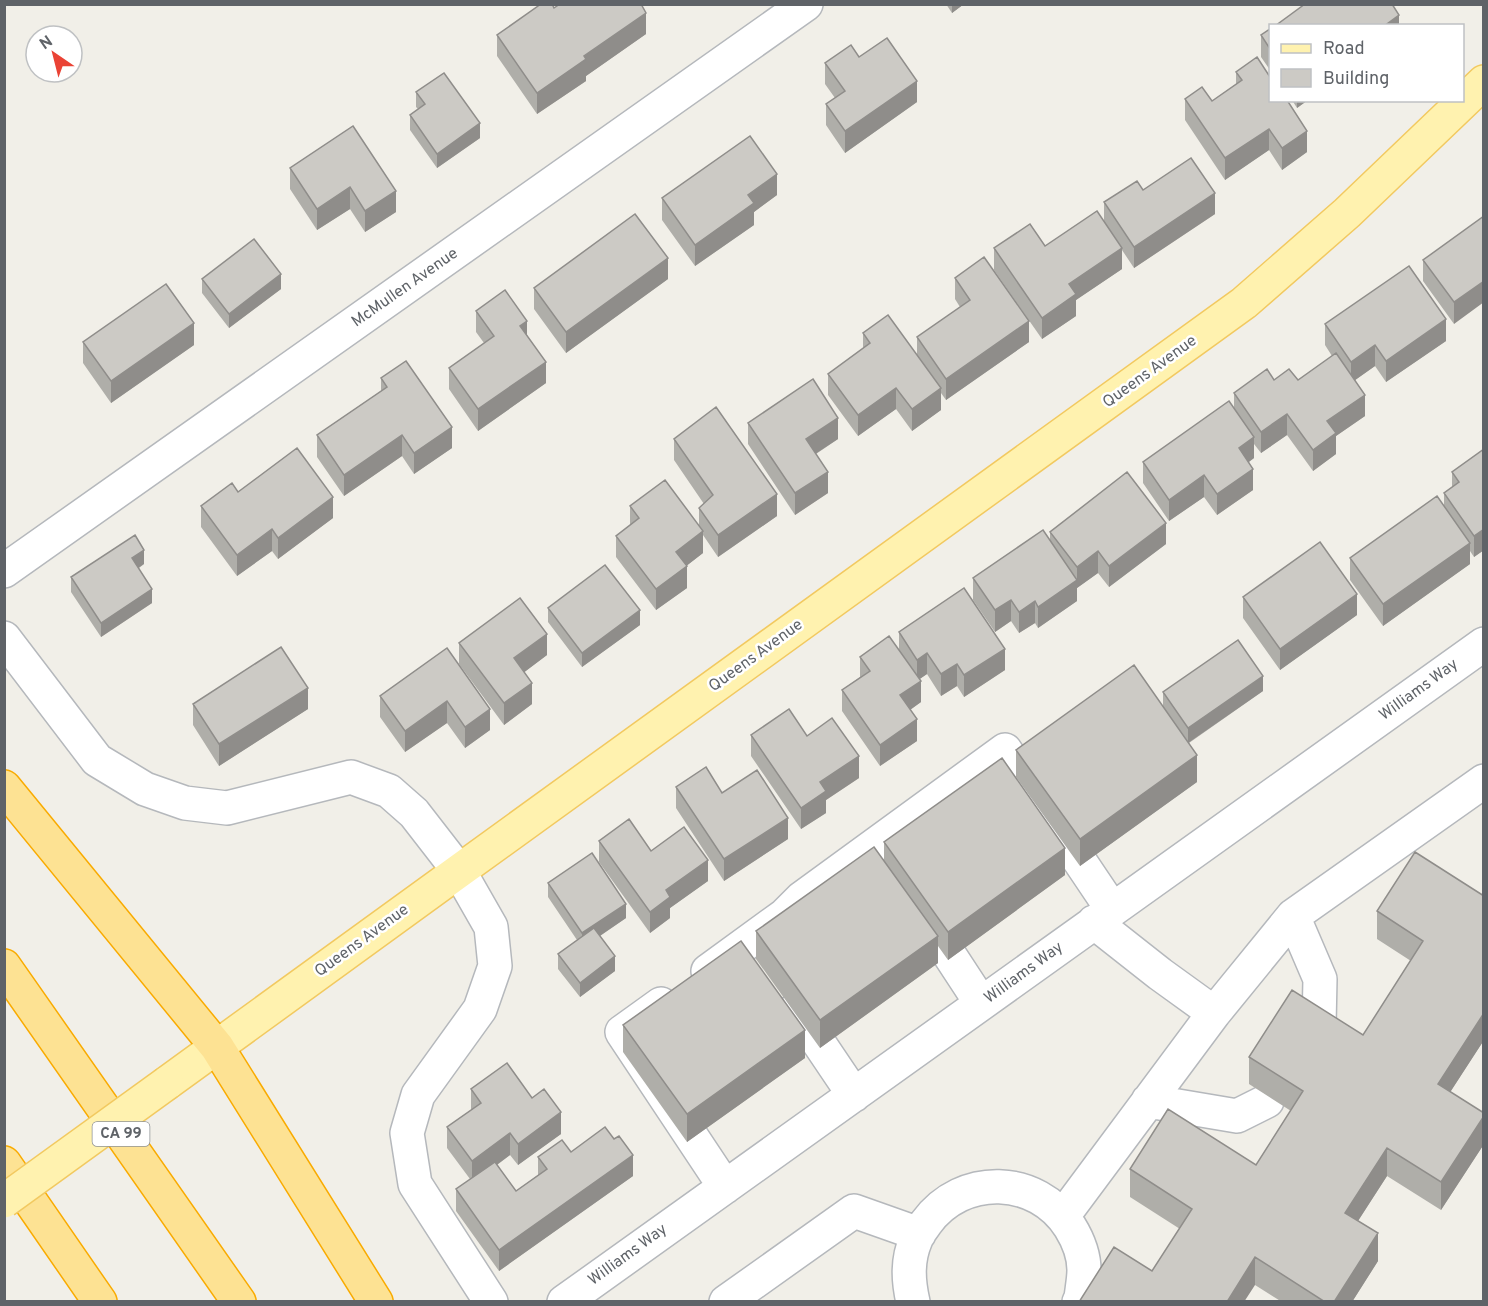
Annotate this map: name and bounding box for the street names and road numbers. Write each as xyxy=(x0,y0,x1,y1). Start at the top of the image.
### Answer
street label: McMullen Avenue xyxy=(348,244,462,332)
street label: Queens Avenue xyxy=(1099,331,1201,413)
street label: Queens Avenue xyxy=(705,615,807,697)
street label: Williams Way xyxy=(1376,655,1462,725)
street label: Queens Avenue xyxy=(311,900,413,982)
street label: Williams Way xyxy=(981,938,1067,1008)
road number: CA 99 xyxy=(92,1122,150,1146)
street label: Williams Way xyxy=(585,1220,671,1290)

